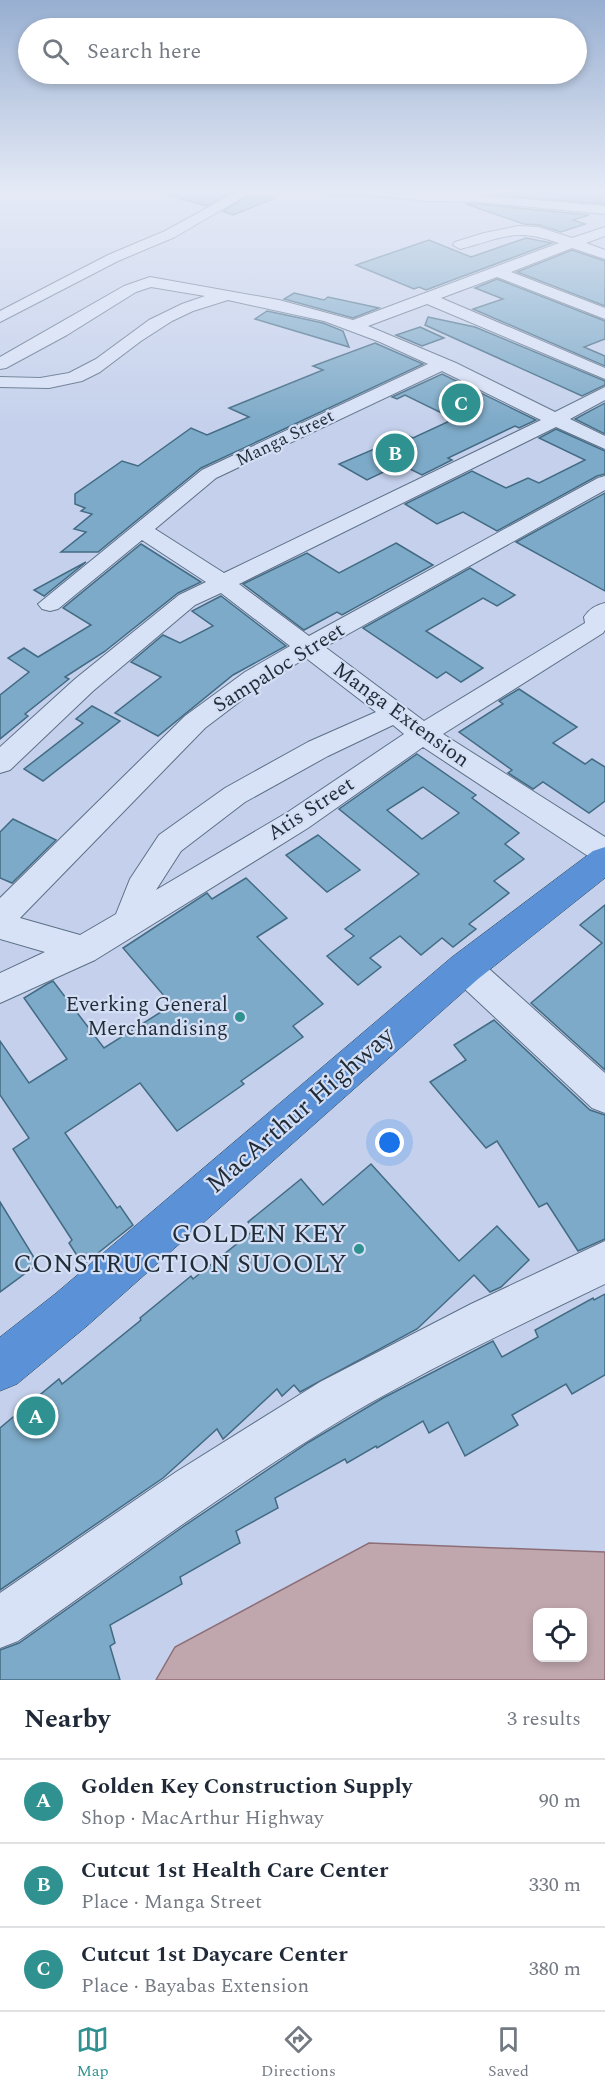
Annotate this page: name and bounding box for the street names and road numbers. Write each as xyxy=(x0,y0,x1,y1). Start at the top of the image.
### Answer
street label: Manga Street xyxy=(231,402,339,474)
street label: Sampaloc Street xyxy=(207,615,351,721)
street label: Manga Extension xyxy=(326,654,476,776)
street label: Atis Street xyxy=(261,769,361,849)
street label: MacArthur Highway xyxy=(197,1016,404,1203)

